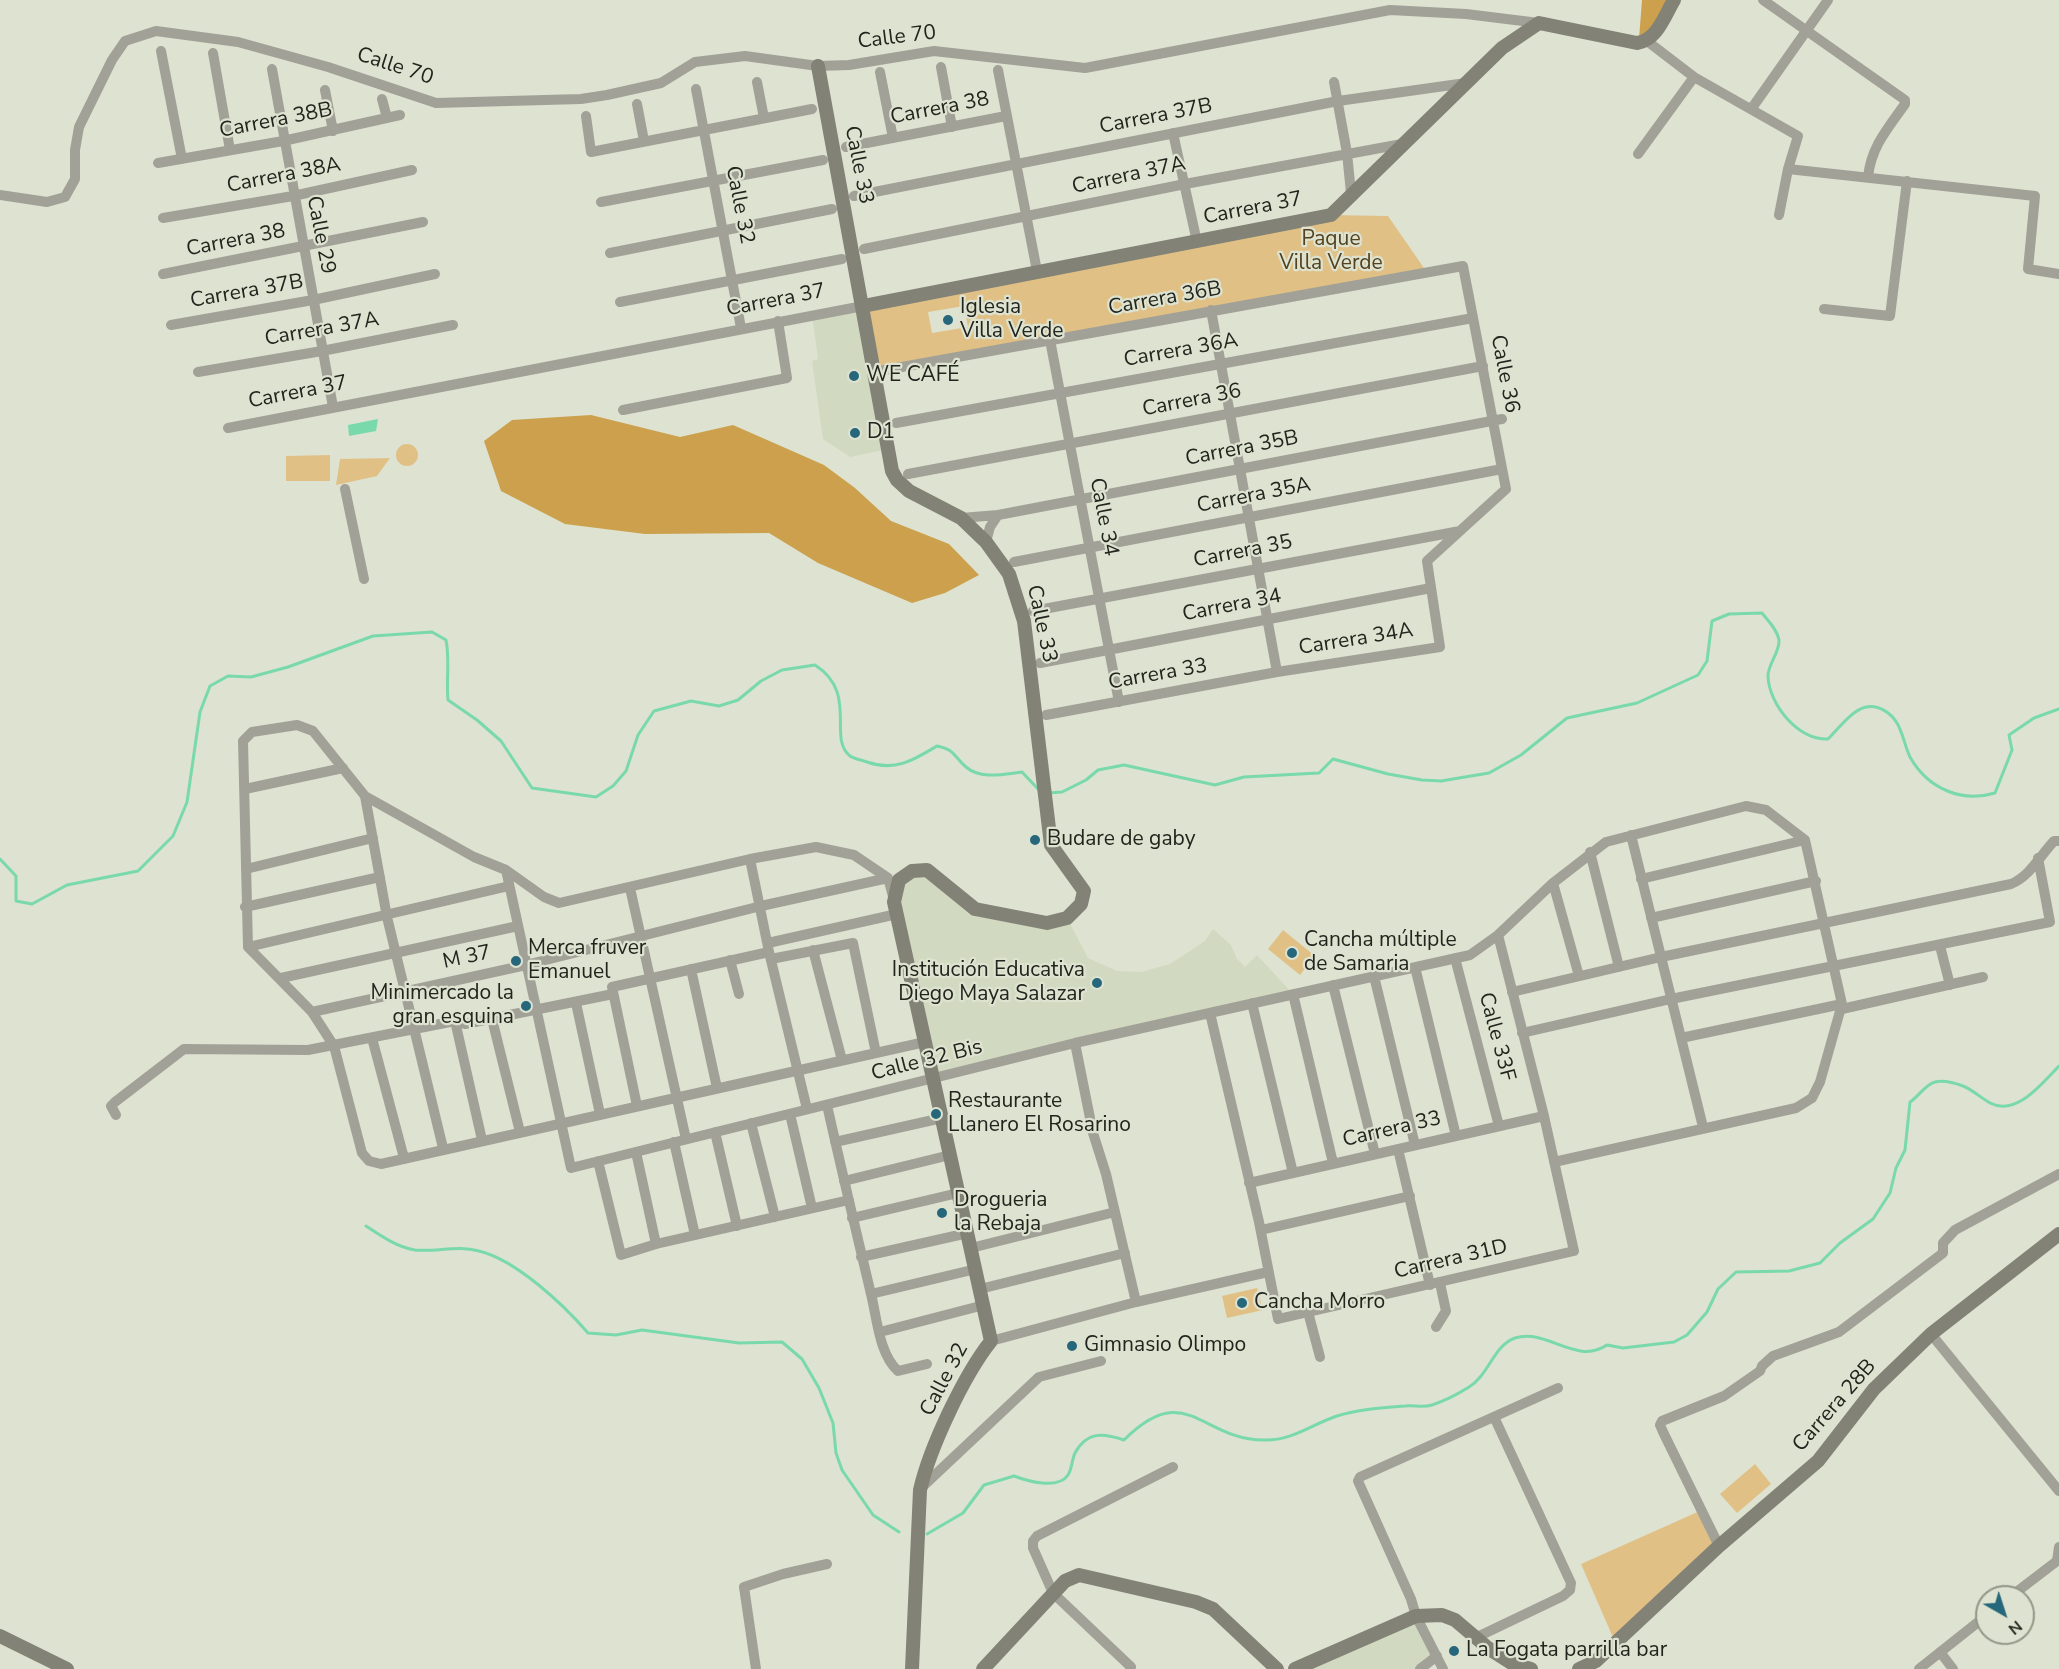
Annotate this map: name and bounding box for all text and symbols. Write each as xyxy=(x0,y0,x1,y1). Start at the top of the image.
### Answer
street label: Calle 70 xyxy=(856,21,938,55)
street label: Calle 70 xyxy=(354,43,436,91)
street label: Carrera 38 xyxy=(888,87,992,131)
street label: Carrera 37B xyxy=(1097,94,1215,140)
street label: Carrera 38B xyxy=(217,98,335,144)
street label: Calle 33 xyxy=(838,124,878,206)
street label: Carrera 37A xyxy=(1070,152,1188,200)
street label: Carrera 38A xyxy=(225,153,343,199)
street label: Calle 32 xyxy=(719,164,759,246)
street label: Carrera 37 xyxy=(1201,187,1305,231)
street label: Calle 29 xyxy=(300,194,340,276)
street label: Carrera 38 xyxy=(184,219,288,263)
park label: Paque Villa Verde xyxy=(1279,227,1383,277)
street label: Carrera 37B xyxy=(189,270,305,314)
street label: Carrera 36B xyxy=(1107,277,1223,321)
street label: Carrera 37 xyxy=(724,279,828,323)
place label: Iglesia Villa Verde xyxy=(960,295,1064,345)
street label: Carrera 37A xyxy=(263,308,381,352)
marker: Iglesia Villa Verde xyxy=(941,313,955,327)
street label: Carrera 36A xyxy=(1122,329,1240,373)
street label: Calle 36 xyxy=(1484,333,1524,415)
place label: WE CAFÉ xyxy=(866,363,960,389)
marker: WE CAFÉ xyxy=(847,369,861,383)
street label: Carrera 37 xyxy=(246,371,350,415)
street label: Carrera 36 xyxy=(1140,379,1244,423)
place label: D1 xyxy=(867,420,895,446)
marker: D1 xyxy=(848,426,862,440)
street label: Carrera 35B xyxy=(1183,426,1301,472)
street label: Carrera 35A xyxy=(1195,473,1313,519)
street label: Calle 34 xyxy=(1083,476,1123,558)
street label: Carrera 35 xyxy=(1191,530,1295,574)
street label: Calle 33 xyxy=(1020,583,1062,665)
street label: Carrera 34 xyxy=(1180,584,1284,628)
street label: Carrera 34A xyxy=(1297,619,1415,661)
street label: Carrera 33 xyxy=(1107,654,1209,696)
place label: Budare de gaby xyxy=(1047,827,1195,853)
marker: Budare de gaby xyxy=(1028,833,1042,847)
place label: Cancha múltiple de Samaria xyxy=(1304,928,1457,978)
place label: Merca fruver Emanuel xyxy=(528,936,646,986)
street label: M 37 xyxy=(441,941,493,975)
marker: Cancha múltiple de Samaria xyxy=(1285,946,1299,960)
marker: Merca fruver Emanuel xyxy=(509,954,523,968)
place label: Institución Educativa Diego Maya Salazar xyxy=(892,958,1085,1008)
marker: Institución Educativa Diego Maya Salazar xyxy=(1090,976,1104,990)
place label: Minimercado la gran esquina xyxy=(370,981,514,1031)
street label: Calle 33F xyxy=(1472,990,1520,1084)
marker: Minimercado la gran esquina xyxy=(519,999,533,1013)
street label: Calle 32 Bis xyxy=(869,1035,985,1087)
place label: Restaurante Llanero El Rosarino xyxy=(948,1089,1131,1139)
street label: Carrera 33 xyxy=(1340,1106,1444,1154)
marker: Restaurante Llanero El Rosarino xyxy=(929,1107,943,1121)
place label: Drogueria la Rebaja xyxy=(954,1188,1047,1238)
marker: Drogueria la Rebaja xyxy=(935,1206,949,1220)
street label: Carrera 31D xyxy=(1392,1235,1510,1285)
place label: Cancha Morro xyxy=(1254,1290,1385,1316)
marker: Cancha Morro xyxy=(1235,1296,1249,1310)
place label: Gimnasio Olimpo xyxy=(1084,1333,1246,1359)
street label: Calle 32 xyxy=(915,1339,975,1421)
marker: Gimnasio Olimpo xyxy=(1065,1339,1079,1353)
street label: Carrera 28B xyxy=(1788,1355,1882,1457)
north arrow xyxy=(1975,1585,2035,1645)
text: N xyxy=(2003,1615,2027,1640)
place label: La Fogata parrilla bar xyxy=(1466,1638,1667,1664)
marker: La Fogata parrilla bar xyxy=(1447,1644,1461,1658)

